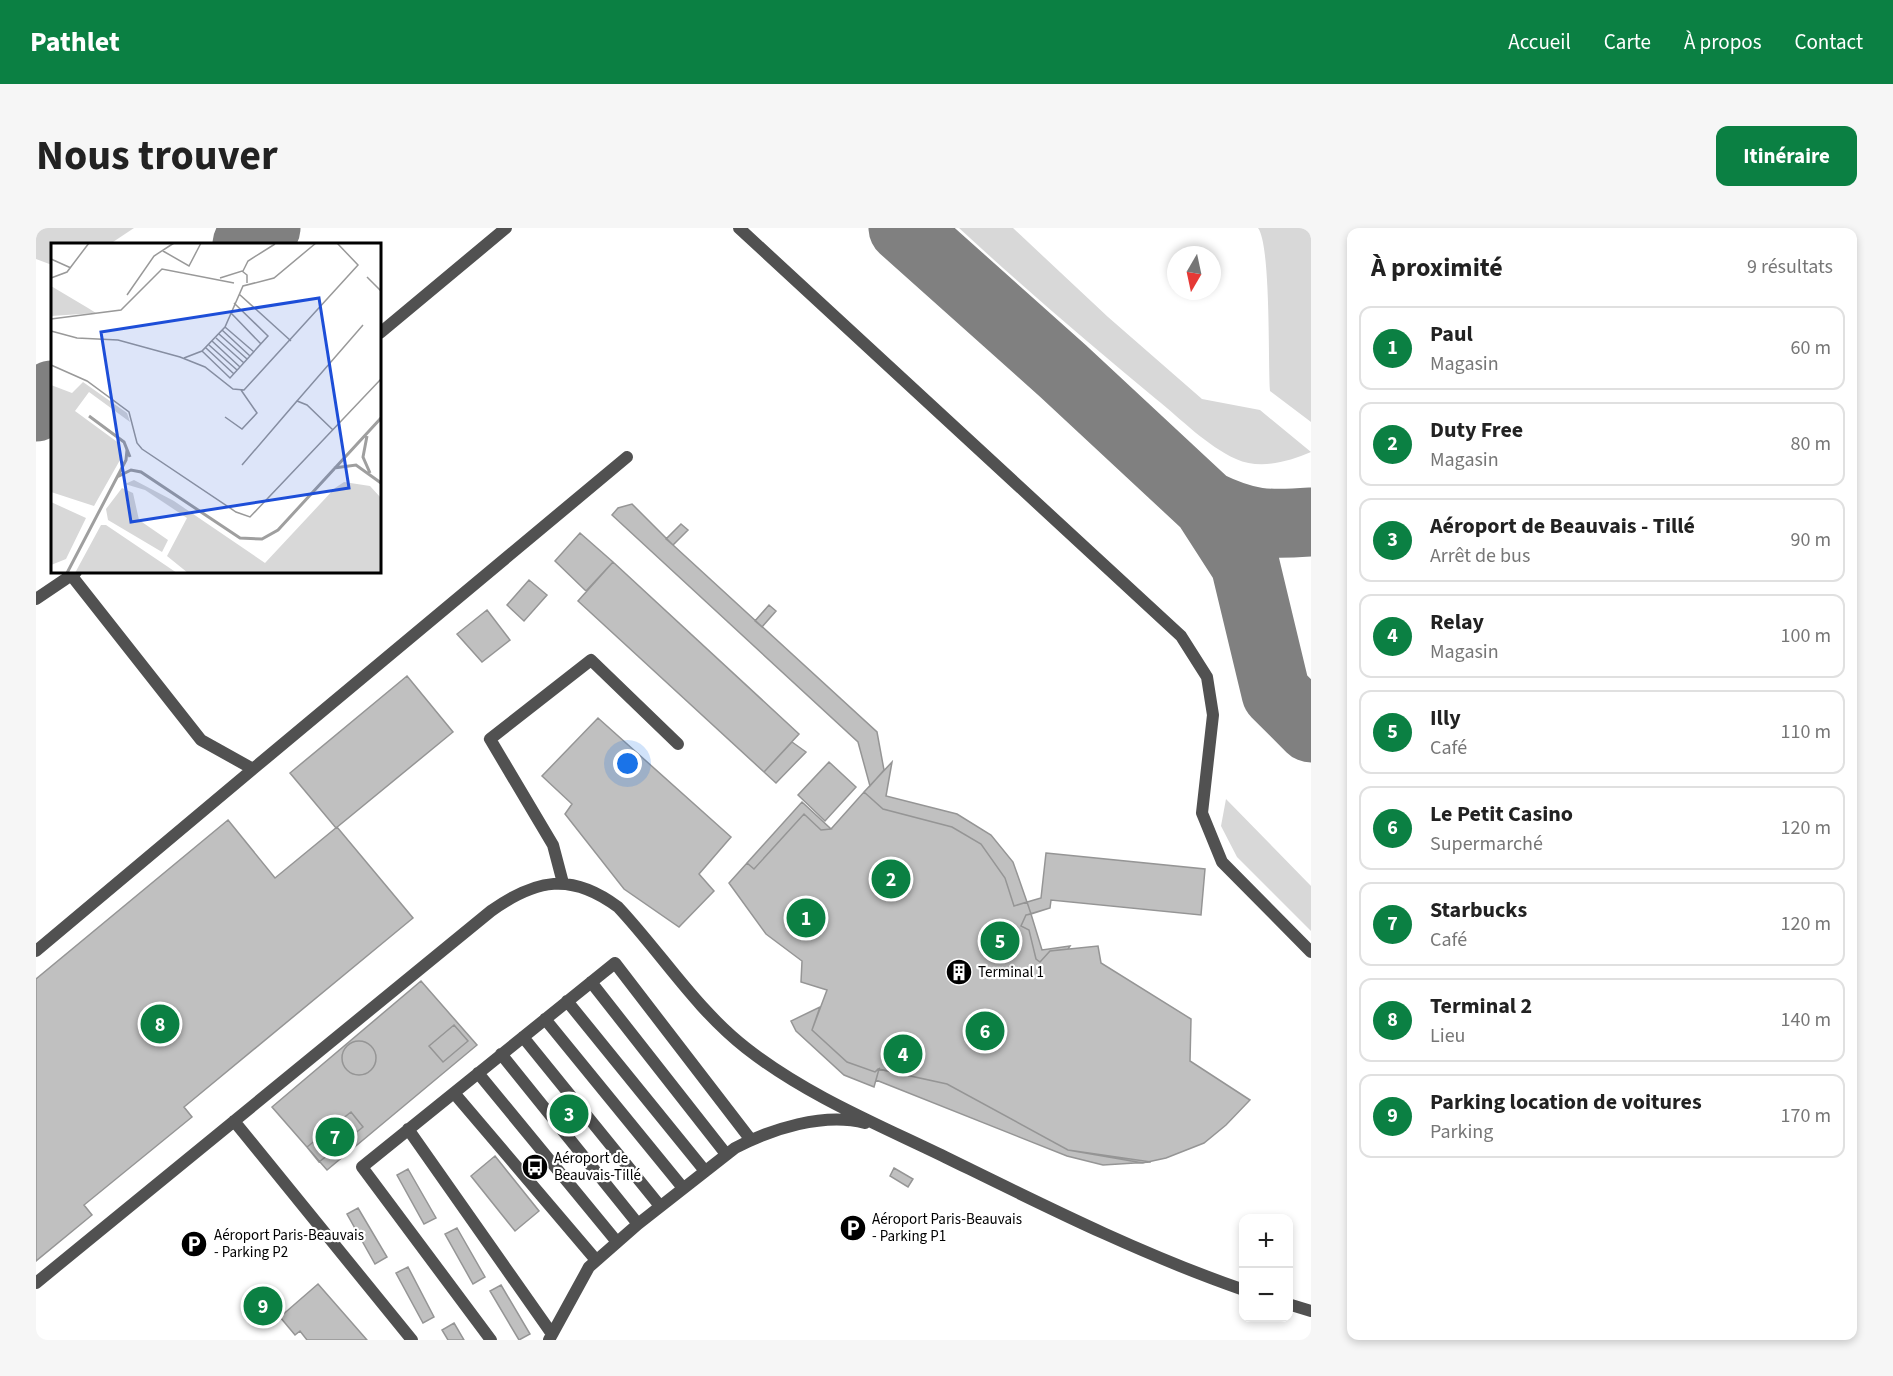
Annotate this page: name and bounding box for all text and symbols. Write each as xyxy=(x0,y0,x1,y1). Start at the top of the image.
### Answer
text: Pathlet xyxy=(30,22,120,62)
text: Accueil xyxy=(1508,27,1571,57)
text: Carte xyxy=(1604,27,1651,57)
text: À propos xyxy=(1684,27,1761,57)
text: Contact xyxy=(1794,27,1863,57)
text: Nous trouver xyxy=(36,126,278,186)
button: Itinéraire xyxy=(1716,126,1857,186)
inset map xyxy=(51,243,381,573)
north arrow xyxy=(1167,246,1221,300)
text: À proximité xyxy=(1371,249,1503,286)
text: 9 résultats xyxy=(1747,253,1833,281)
text: Paul xyxy=(1430,318,1473,350)
text: 1 xyxy=(1387,334,1398,362)
text: 60 m xyxy=(1791,334,1831,362)
text: Magasin xyxy=(1430,350,1499,378)
text: Duty Free xyxy=(1430,414,1523,446)
text: 2 xyxy=(1387,430,1398,458)
text: 80 m xyxy=(1791,430,1831,458)
text: Magasin xyxy=(1430,446,1499,474)
text: Aéroport de Beauvais - Tillé xyxy=(1430,510,1695,542)
text: 3 xyxy=(1387,526,1398,554)
text: 90 m xyxy=(1791,526,1831,554)
text: Arrêt de bus xyxy=(1430,542,1530,570)
text: Relay xyxy=(1430,606,1484,638)
text: 4 xyxy=(1387,622,1398,650)
text: 100 m xyxy=(1781,622,1831,650)
text: Magasin xyxy=(1430,638,1499,666)
text: Illy xyxy=(1430,702,1461,734)
text: 5 xyxy=(1387,718,1398,746)
text: 110 m xyxy=(1781,718,1831,746)
text: Café xyxy=(1430,734,1467,762)
your location xyxy=(613,749,642,778)
text: Le Petit Casino xyxy=(1430,798,1573,830)
text: 6 xyxy=(1387,814,1398,842)
text: 120 m xyxy=(1781,814,1831,842)
text: Supermarché xyxy=(1430,830,1543,858)
pin: 2 xyxy=(872,856,910,902)
text: Starbucks xyxy=(1430,894,1527,926)
pin: 1 xyxy=(786,896,826,940)
text: 7 xyxy=(1387,910,1398,938)
text: 120 m xyxy=(1781,910,1831,938)
pin: 5 xyxy=(980,918,1020,964)
text: Café xyxy=(1430,926,1467,954)
building icon: Terminal 1 xyxy=(944,957,974,987)
place label: Terminal 1 xyxy=(978,962,1044,983)
text: Terminal 2 xyxy=(1430,990,1532,1022)
pin: 8 xyxy=(140,1002,180,1046)
text: 8 xyxy=(1387,1006,1398,1034)
text: 140 m xyxy=(1781,1006,1831,1034)
pin: 6 xyxy=(966,1008,1004,1054)
text: Lieu xyxy=(1430,1022,1465,1050)
pin: 4 xyxy=(884,1032,922,1076)
text: Parking location de voitures xyxy=(1430,1086,1702,1118)
pin: 3 xyxy=(550,1092,588,1136)
text: 9 xyxy=(1387,1102,1398,1130)
text: 170 m xyxy=(1781,1102,1831,1130)
pin: 7 xyxy=(316,1114,354,1160)
text: Parking xyxy=(1430,1118,1493,1146)
place label: Aéroport de Beauvais-Tillé xyxy=(554,1148,641,1186)
bus stop icon: Aéroport de Beauvais-Tillé xyxy=(520,1152,550,1182)
place label: Aéroport Paris-Beauvais - Parking P1 xyxy=(872,1209,1022,1247)
parking icon: Aéroport Paris-Beauvais - Parking P1 xyxy=(838,1213,868,1243)
map controls xyxy=(1239,1214,1293,1322)
button: + xyxy=(1239,1214,1293,1268)
place label: Aéroport Paris-Beauvais - Parking P2 xyxy=(214,1225,364,1263)
parking icon: Aéroport Paris-Beauvais - Parking P2 xyxy=(179,1229,209,1259)
button: − xyxy=(1239,1268,1293,1322)
pin: 9 xyxy=(244,1284,282,1328)

